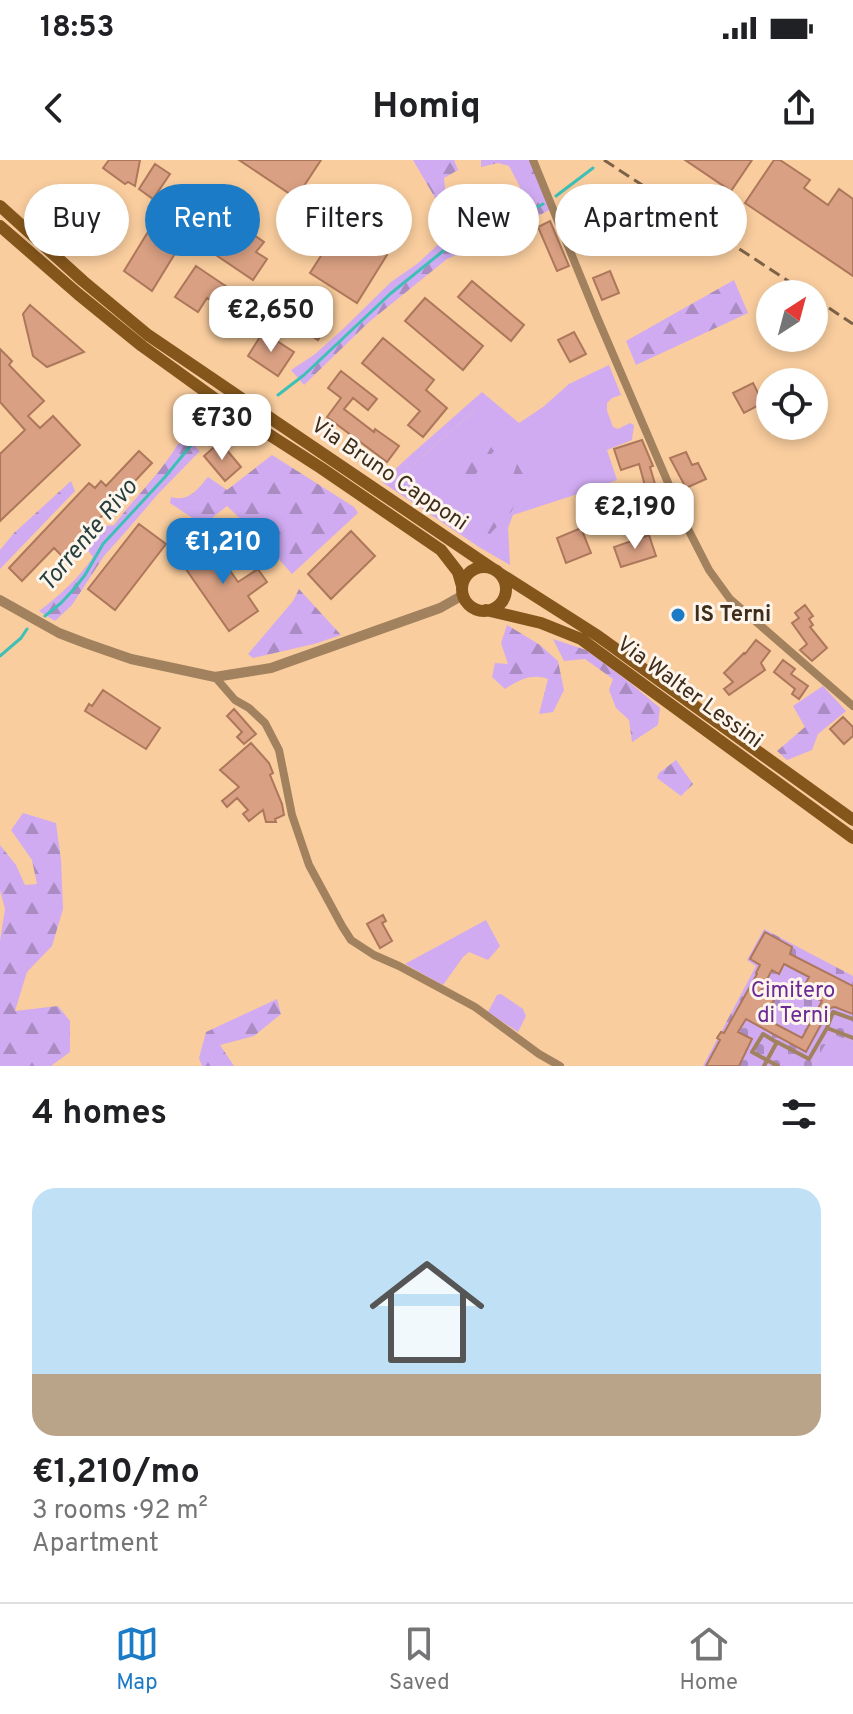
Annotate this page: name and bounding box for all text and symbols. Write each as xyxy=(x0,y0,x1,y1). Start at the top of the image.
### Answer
text: 18:53 xyxy=(40,10,114,47)
text: Homiq xyxy=(372,85,481,131)
icon: back xyxy=(32,86,76,130)
icon: share xyxy=(777,86,821,130)
chip: Buy xyxy=(24,184,129,256)
chip: Rent xyxy=(145,184,260,256)
chip: Filters xyxy=(276,184,412,256)
chip: New xyxy=(428,184,539,256)
chip: Apartment xyxy=(555,184,747,256)
north arrow xyxy=(756,280,828,352)
map controls xyxy=(756,280,828,440)
pin: €2,650 xyxy=(206,286,336,354)
text: €2,650 xyxy=(227,295,315,328)
button: locate xyxy=(756,368,828,440)
pin: €730 xyxy=(175,394,269,462)
text: €730 xyxy=(191,403,253,436)
street label: Via Bruno Capponi xyxy=(305,412,473,538)
water label: Torrente Rivo xyxy=(33,473,145,599)
pin: €2,190 xyxy=(570,483,700,551)
text: €2,190 xyxy=(594,492,676,525)
pin: €1,210 xyxy=(158,518,288,586)
text: €1,210 xyxy=(184,527,262,560)
place label: IS Terni xyxy=(694,602,771,629)
marker: IS Terni xyxy=(669,606,687,624)
street label: Via Walter Lessini xyxy=(611,631,767,755)
park label: Cimitero di Terni xyxy=(751,978,835,1030)
icon: filters xyxy=(777,1092,821,1136)
text: 4 homes xyxy=(32,1093,167,1136)
icon: home xyxy=(355,1240,499,1384)
text: €1,210/mo xyxy=(32,1452,200,1495)
text: 3 rooms · 92 m² xyxy=(32,1495,208,1528)
text: Apartment xyxy=(32,1528,159,1561)
tab: Map xyxy=(115,1622,159,1697)
tab: Saved xyxy=(389,1622,450,1697)
tab: Home xyxy=(680,1622,738,1697)

